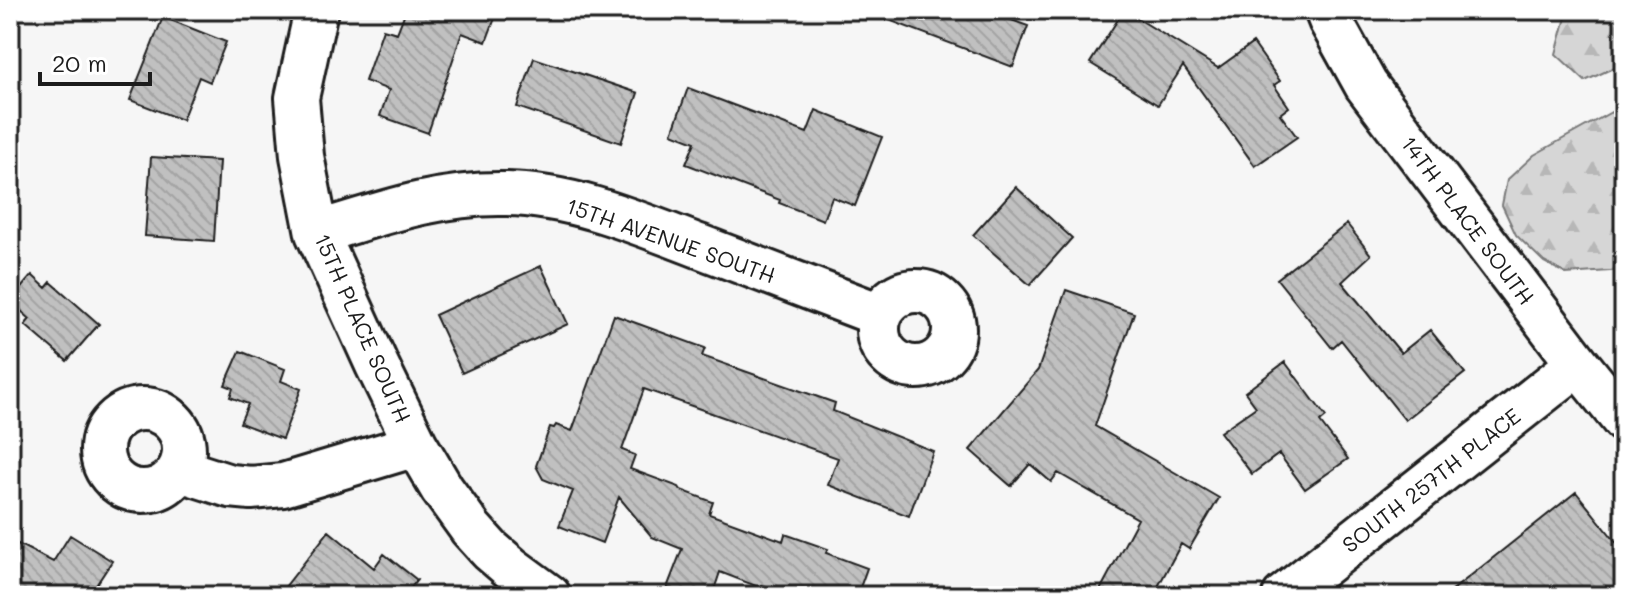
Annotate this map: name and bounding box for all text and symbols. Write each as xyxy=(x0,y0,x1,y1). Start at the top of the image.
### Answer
scale bar xyxy=(40,36,150,86)
text: 20 m xyxy=(52,47,107,78)
street label: 14TH PLACE SOUTH xyxy=(1395,130,1541,310)
street label: 15TH AVENUE SOUTH xyxy=(563,191,779,289)
street label: 15TH PLACE SOUTH xyxy=(308,229,418,427)
street label: SOUTH 257TH PLACE xyxy=(1336,401,1526,559)

